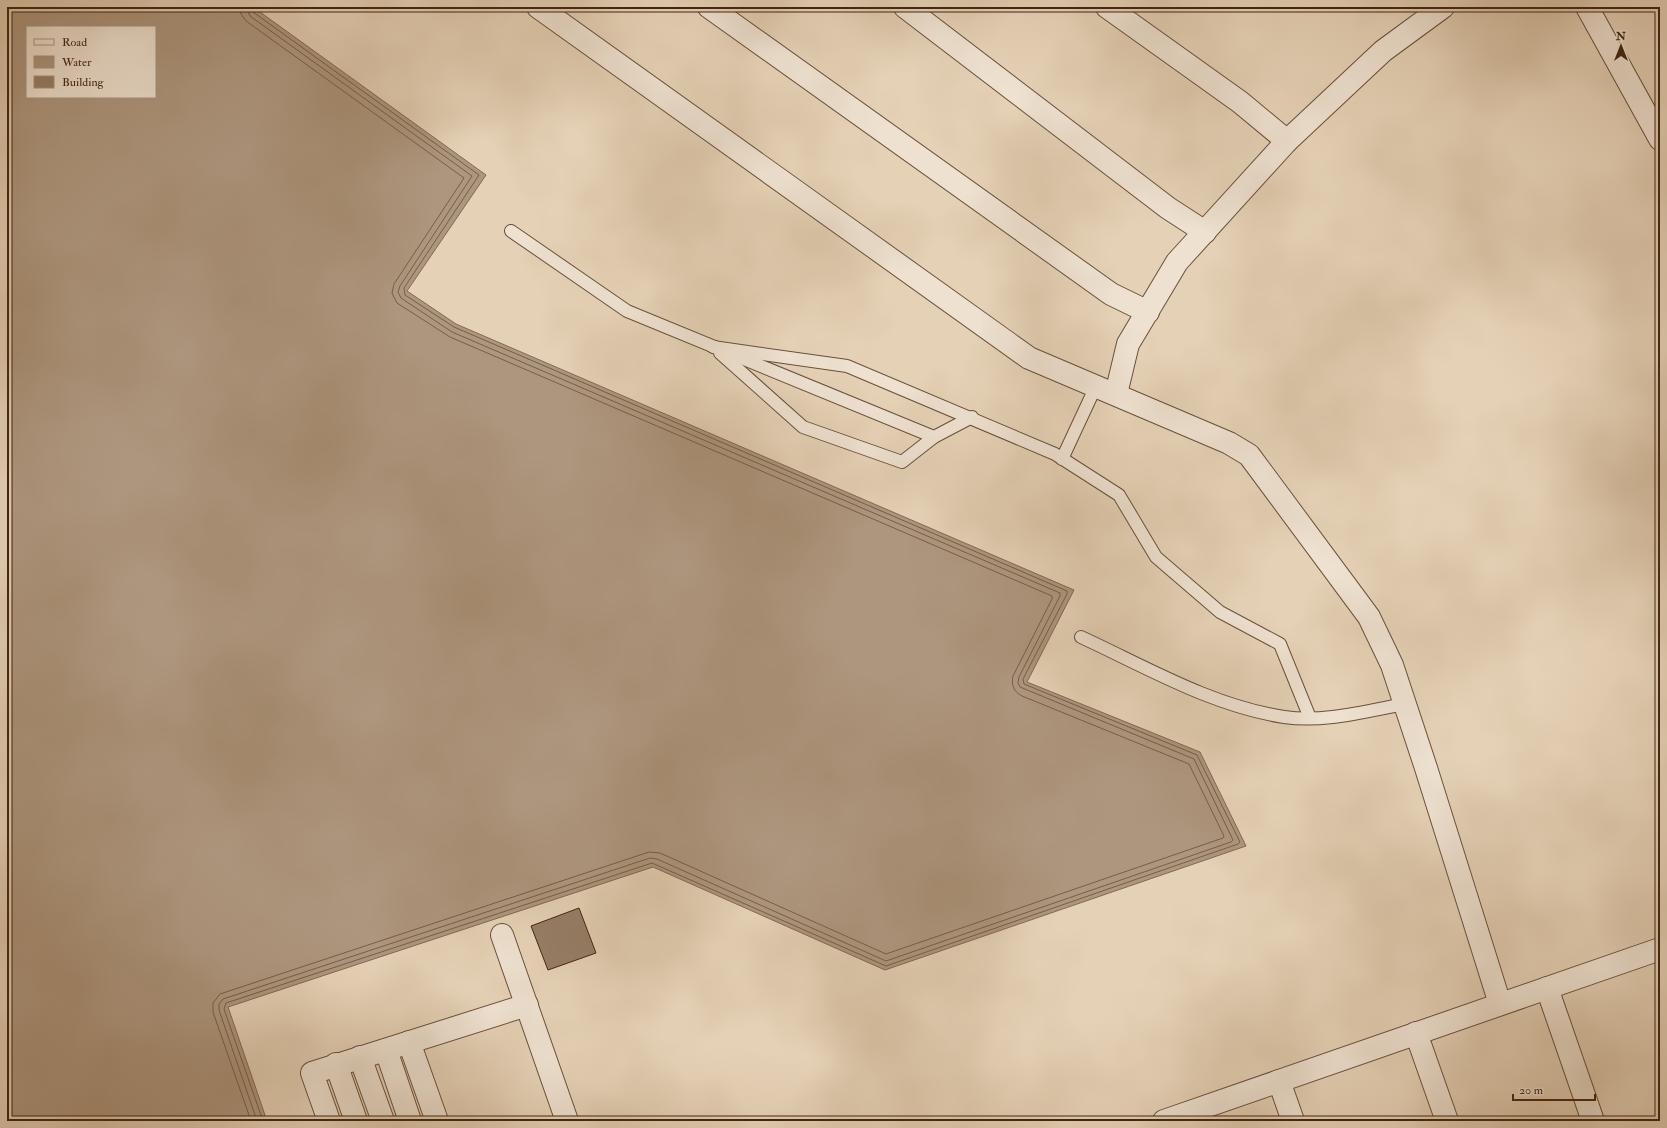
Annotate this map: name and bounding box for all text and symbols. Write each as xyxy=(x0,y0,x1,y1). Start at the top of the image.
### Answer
legend xyxy=(26,26,156,98)
north arrow xyxy=(1601,26,1641,66)
text: N xyxy=(1615,30,1627,43)
text: Road xyxy=(62,35,87,50)
text: Water xyxy=(61,55,92,70)
text: Building xyxy=(62,75,105,90)
scale bar xyxy=(1513,1076,1595,1102)
text: 20 m xyxy=(1519,1083,1544,1098)

